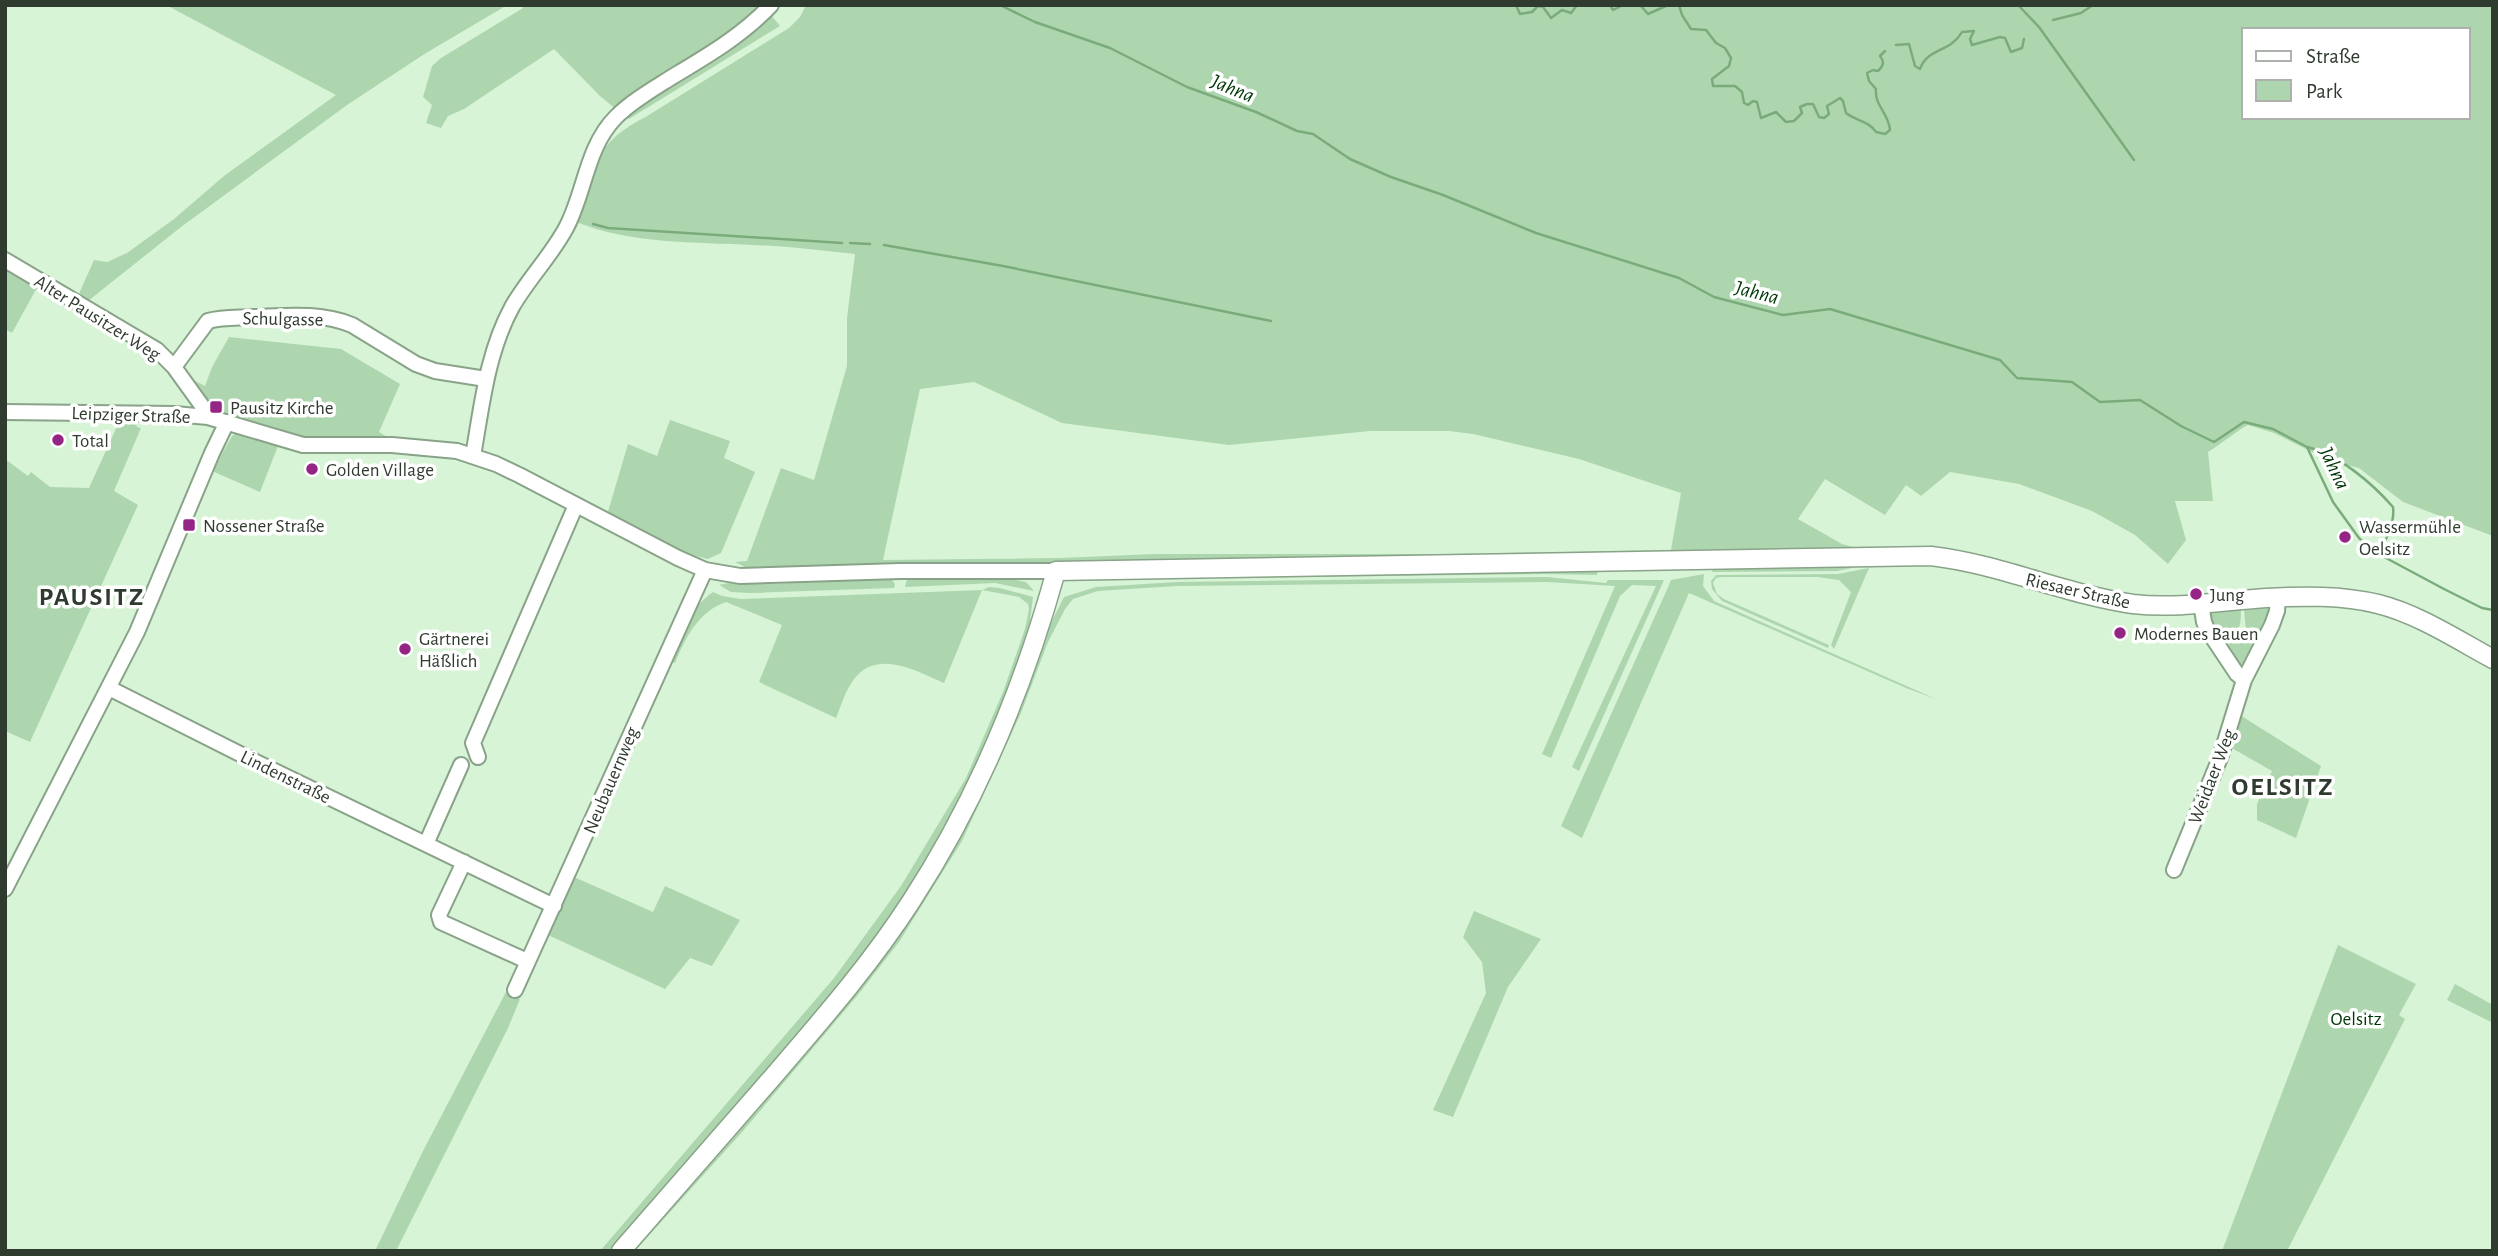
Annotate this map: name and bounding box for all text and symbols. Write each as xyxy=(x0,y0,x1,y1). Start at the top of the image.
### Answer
legend xyxy=(2242,28,2470,119)
text: Straße xyxy=(2306,46,2360,67)
water label: Jahna xyxy=(1208,70,1257,106)
text: Park xyxy=(2306,81,2343,102)
street label: Alter Pausitzer Weg xyxy=(31,272,164,365)
water label: Jahna xyxy=(1732,277,1781,308)
street label: Schulgasse xyxy=(242,309,324,330)
marker: Pausitz Kirche xyxy=(208,399,224,415)
place label: Pausitz Kirche xyxy=(230,399,334,418)
street label: Leipziger Straße xyxy=(71,404,191,427)
marker: Total xyxy=(50,432,66,448)
place label: Total xyxy=(72,432,109,451)
water label: Jahna xyxy=(2315,443,2354,493)
marker: Golden Village xyxy=(304,461,320,477)
place label: Golden Village xyxy=(326,461,434,480)
marker: Nossener Straße xyxy=(181,517,197,533)
place label: Nossener Straße xyxy=(203,517,325,536)
place label: Wassermühle Oelsitz xyxy=(2359,518,2461,559)
marker: Wassermühle Oelsitz xyxy=(2337,529,2353,545)
street label: Riesaer Straße xyxy=(2024,570,2132,613)
district label: PAUSITZ xyxy=(39,584,145,610)
marker: Jung xyxy=(2188,586,2204,602)
place label: Jung xyxy=(2210,586,2245,605)
marker: Modernes Bauen xyxy=(2112,625,2128,641)
place label: Modernes Bauen xyxy=(2134,625,2259,644)
place label: Gärtnerei Häßlich xyxy=(419,630,489,671)
marker: Gärtnerei Häßlich xyxy=(397,641,413,657)
street label: Neubauernweg xyxy=(580,724,643,837)
street label: Weidaer Weg xyxy=(2186,726,2239,827)
street label: Lindenstraße xyxy=(237,747,333,807)
district label: OELSITZ xyxy=(2232,774,2334,800)
park label: Oelsitz xyxy=(2330,1010,2382,1029)

